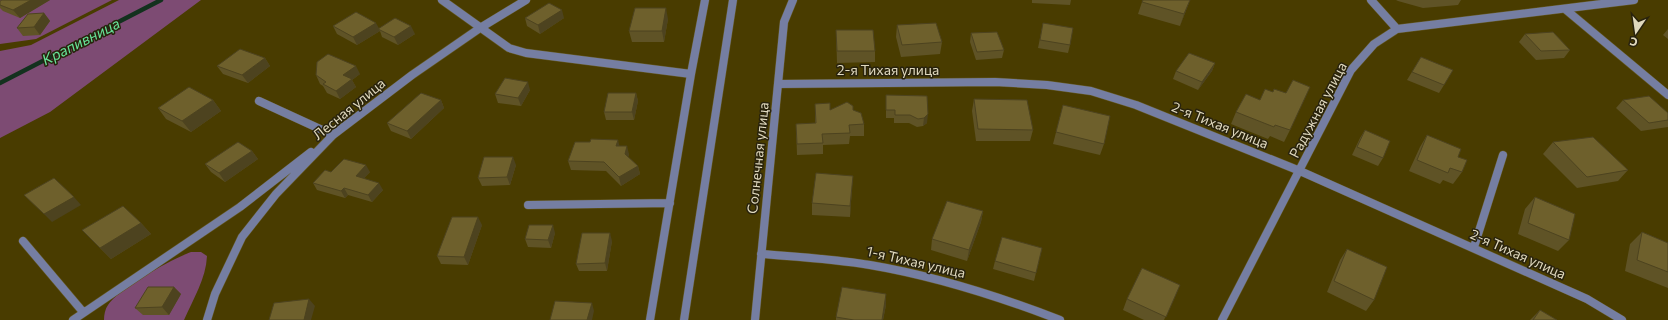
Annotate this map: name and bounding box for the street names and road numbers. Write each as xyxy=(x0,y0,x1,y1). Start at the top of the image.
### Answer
street label: Радужная улица xyxy=(1285,59,1350,161)
street label: 2-я Тихая улица xyxy=(837,61,939,78)
street label: Лесная улица xyxy=(309,74,388,143)
street label: 2-я Тихая улица xyxy=(1169,97,1271,152)
street label: Солнечная улица xyxy=(743,101,772,215)
street label: 2-я Тихая улица xyxy=(1468,225,1569,282)
street label: 1-я Тихая улица xyxy=(865,242,967,281)

